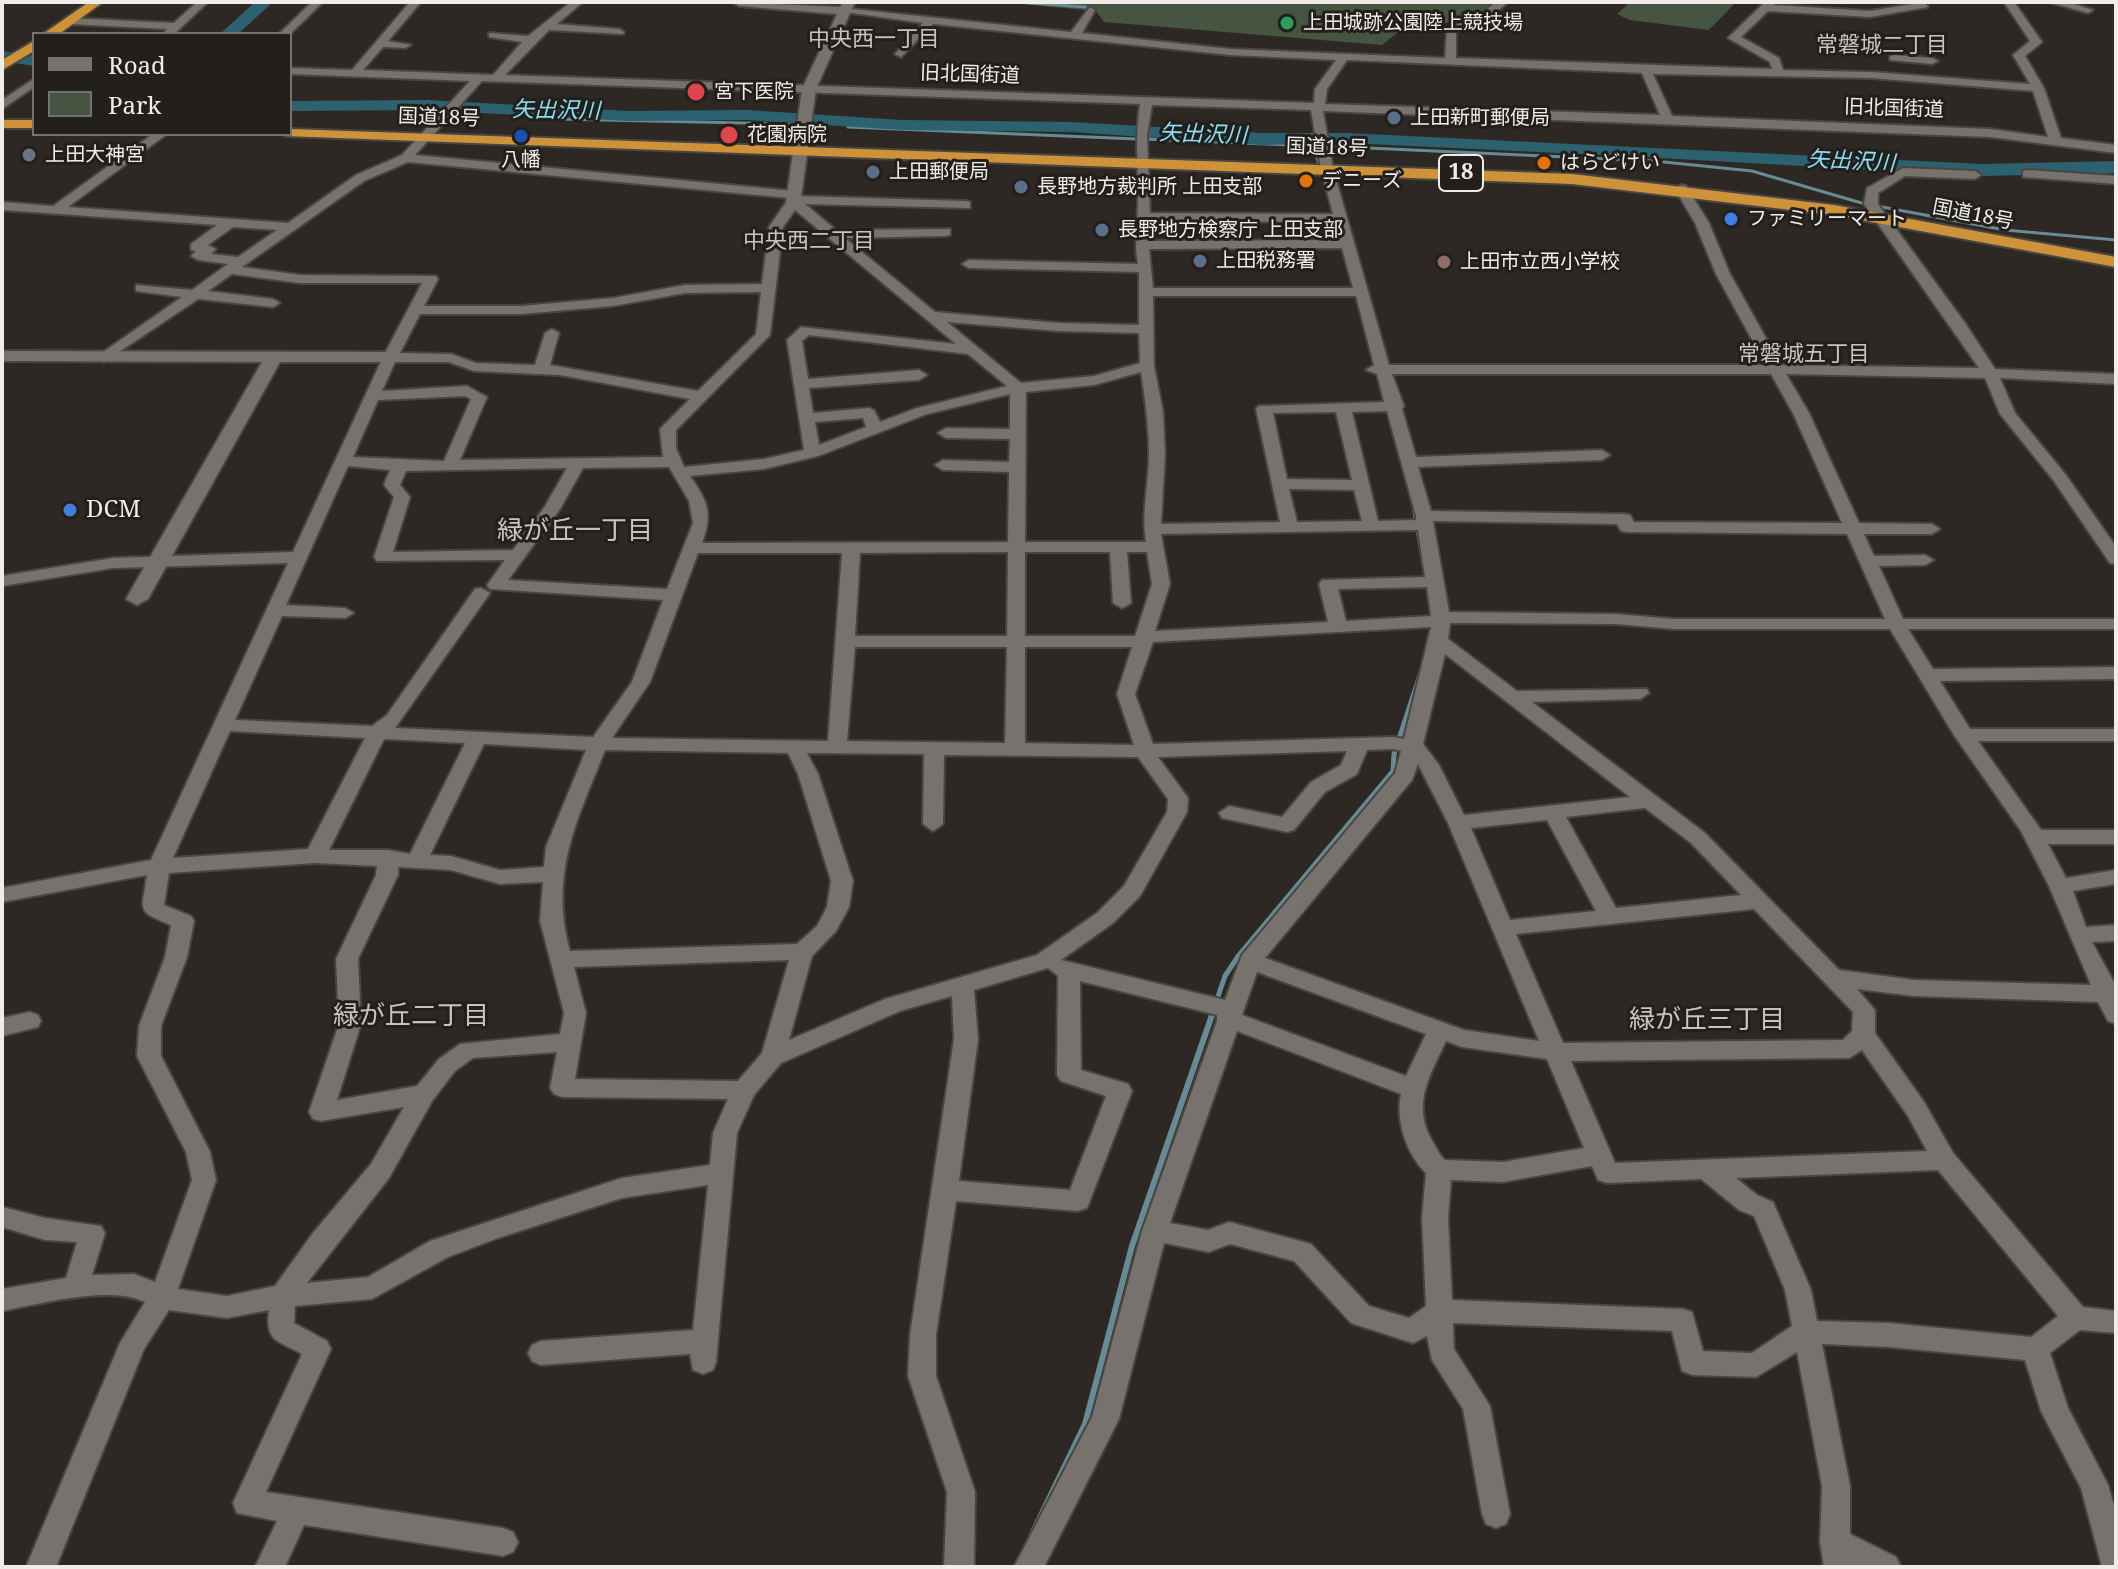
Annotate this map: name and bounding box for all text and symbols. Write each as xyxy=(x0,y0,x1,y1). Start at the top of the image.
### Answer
place label: 上田城跡公園陸上競技場 xyxy=(1303,11,1523,35)
marker: 上田城跡公園陸上競技場 xyxy=(1278,14,1296,32)
district label: 中央西一丁目 xyxy=(808,27,940,53)
legend xyxy=(32,32,292,136)
district label: 常磐城二丁目 xyxy=(1816,33,1948,59)
text: Road xyxy=(108,48,166,81)
street label: 旧北国街道 xyxy=(920,61,1020,89)
place label: 宮下医院 xyxy=(714,80,794,104)
marker: 宮下医院 xyxy=(685,81,707,103)
text: Park xyxy=(108,88,161,121)
street label: 旧北国街道 xyxy=(1844,95,1944,123)
water label: 矢出沢川 xyxy=(512,97,600,125)
street label: 国道18号 xyxy=(397,105,481,131)
place label: 上田新町郵便局 xyxy=(1410,106,1550,130)
marker: 上田新町郵便局 xyxy=(1385,109,1403,127)
water label: 矢出沢川 xyxy=(1159,120,1247,150)
place label: 花園病院 xyxy=(747,123,827,147)
marker: 花園病院 xyxy=(718,124,740,146)
marker: 八幡 xyxy=(512,127,530,145)
street label: 国道18号 xyxy=(1285,135,1369,161)
place label: 上田大神宮 xyxy=(45,143,145,167)
marker: 上田大神宮 xyxy=(20,146,38,164)
water label: 矢出沢川 xyxy=(1806,147,1896,177)
place label: 八幡 xyxy=(501,148,541,172)
place label: はらどけい xyxy=(1560,151,1660,175)
marker: はらどけい xyxy=(1535,154,1553,172)
road number: 18 xyxy=(1439,155,1483,191)
place label: 上田郵便局 xyxy=(889,160,989,184)
marker: 上田郵便局 xyxy=(864,163,882,181)
place label: デニーズ xyxy=(1322,169,1402,193)
marker: デニーズ xyxy=(1297,172,1315,190)
place label: 長野地方裁判所 上田支部 xyxy=(1037,175,1262,199)
marker: 長野地方裁判所 上田支部 xyxy=(1012,178,1030,196)
street label: 国道18号 xyxy=(1930,195,2016,235)
place label: ファミリーマート xyxy=(1747,207,1907,231)
marker: ファミリーマート xyxy=(1722,210,1740,228)
place label: 長野地方検察庁 上田支部 xyxy=(1118,218,1343,242)
marker: 長野地方検察庁 上田支部 xyxy=(1093,221,1111,239)
district label: 中央西二丁目 xyxy=(743,229,875,255)
place label: 上田税務署 xyxy=(1216,249,1316,273)
place label: 上田市立西小学校 xyxy=(1460,250,1620,274)
marker: 上田税務署 xyxy=(1191,252,1209,270)
marker: 上田市立西小学校 xyxy=(1435,253,1453,271)
district label: 常磐城五丁目 xyxy=(1738,342,1870,368)
place label: DCM xyxy=(86,496,141,524)
marker: DCM xyxy=(61,501,79,519)
district label: 緑が丘一丁目 xyxy=(497,516,653,548)
district label: 緑が丘二丁目 xyxy=(333,1001,489,1033)
district label: 緑が丘三丁目 xyxy=(1629,1005,1785,1037)

